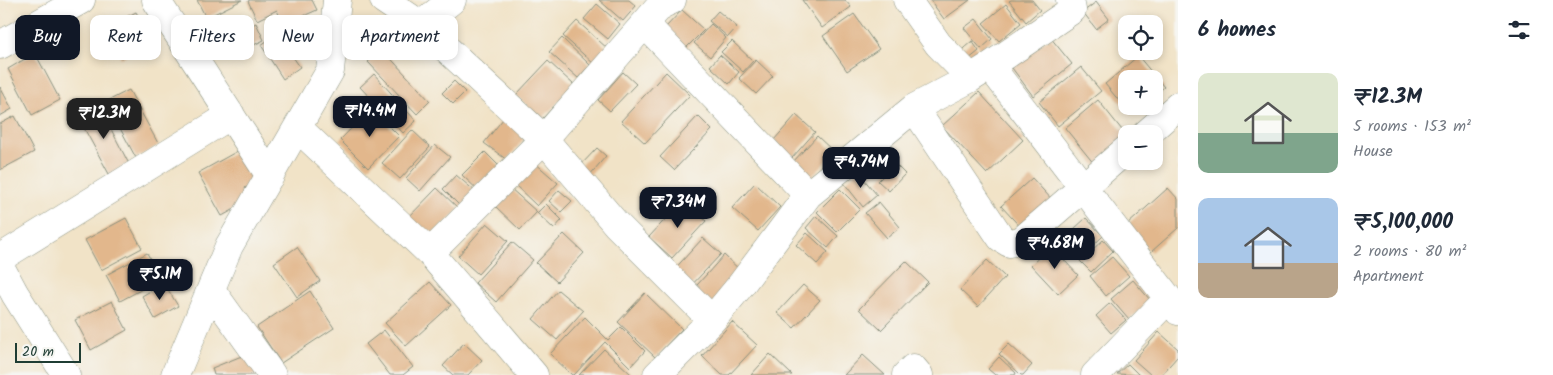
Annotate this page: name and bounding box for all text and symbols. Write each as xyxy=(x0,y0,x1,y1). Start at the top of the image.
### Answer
text: 6 homes xyxy=(1198,14,1276,47)
chip: Buy xyxy=(15,15,80,60)
chip: Rent xyxy=(90,15,161,60)
chip: Filters xyxy=(171,15,254,60)
chip: New xyxy=(264,15,332,60)
chip: Apartment xyxy=(342,15,458,60)
map controls xyxy=(1118,15,1163,170)
button: locate xyxy=(1118,15,1163,60)
icon: filters xyxy=(1505,16,1533,44)
button: + xyxy=(1118,70,1163,115)
text: ₹12.3M xyxy=(1353,81,1422,114)
icon: home xyxy=(1238,93,1298,153)
pin: ₹14.4M xyxy=(329,96,411,138)
pin: ₹12.3M xyxy=(63,98,145,140)
text: ₹14.4M xyxy=(344,99,396,124)
text: ₹12.3M xyxy=(78,101,130,126)
text: 5 rooms · 153 m² xyxy=(1353,114,1471,139)
button: − xyxy=(1118,125,1163,170)
text: House xyxy=(1353,139,1393,164)
pin: ₹4.74M xyxy=(820,146,902,189)
text: ₹4.74M xyxy=(834,150,888,175)
pin: ₹7.34M xyxy=(637,186,719,229)
text: ₹7.34M xyxy=(651,190,705,215)
text: ₹5,100,000 xyxy=(1353,206,1453,239)
icon: home xyxy=(1238,218,1298,278)
pin: ₹4.68M xyxy=(1014,228,1096,270)
text: ₹4.68M xyxy=(1027,231,1083,256)
text: 2 rooms · 80 m² xyxy=(1353,239,1466,264)
pin: ₹5.1M xyxy=(125,258,195,301)
text: ₹5.1M xyxy=(139,262,181,287)
text: Apartment xyxy=(1353,264,1424,289)
scale bar xyxy=(15,340,81,363)
text: 20 m xyxy=(22,341,54,363)

